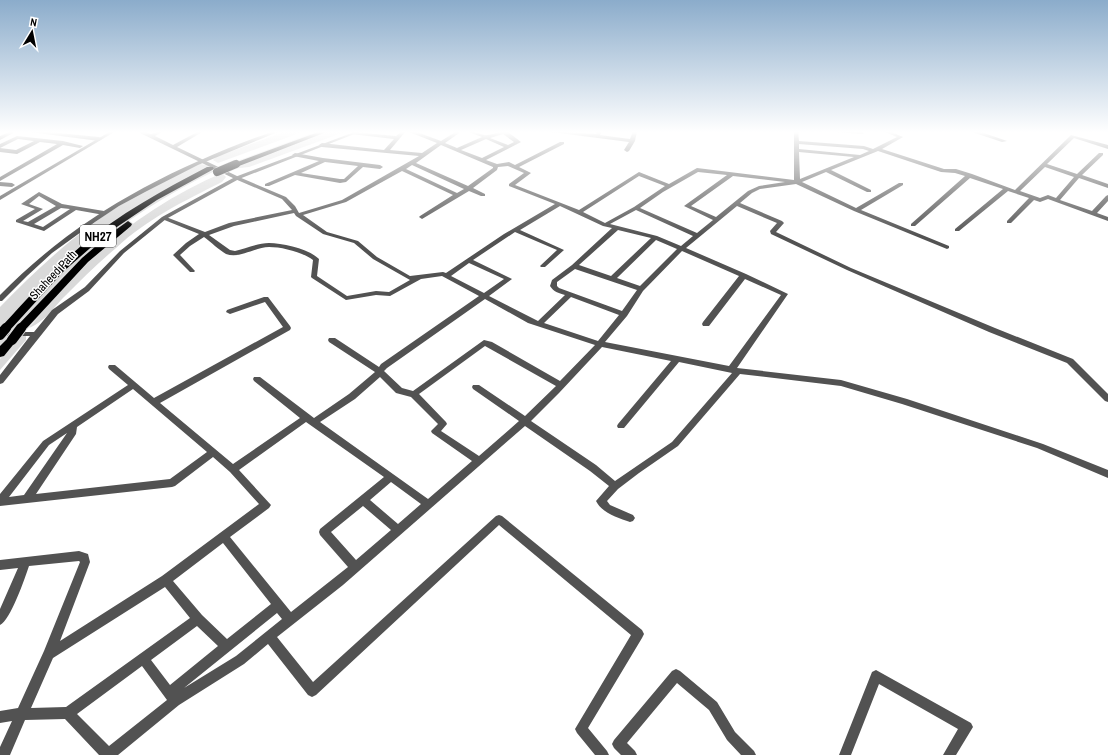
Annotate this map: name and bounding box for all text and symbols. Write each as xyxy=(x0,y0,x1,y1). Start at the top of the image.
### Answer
north arrow xyxy=(12,12,52,52)
text: N xyxy=(29,15,38,30)
road number: NH27 xyxy=(80,225,116,247)
street label: Shaheed Path xyxy=(26,247,80,303)

